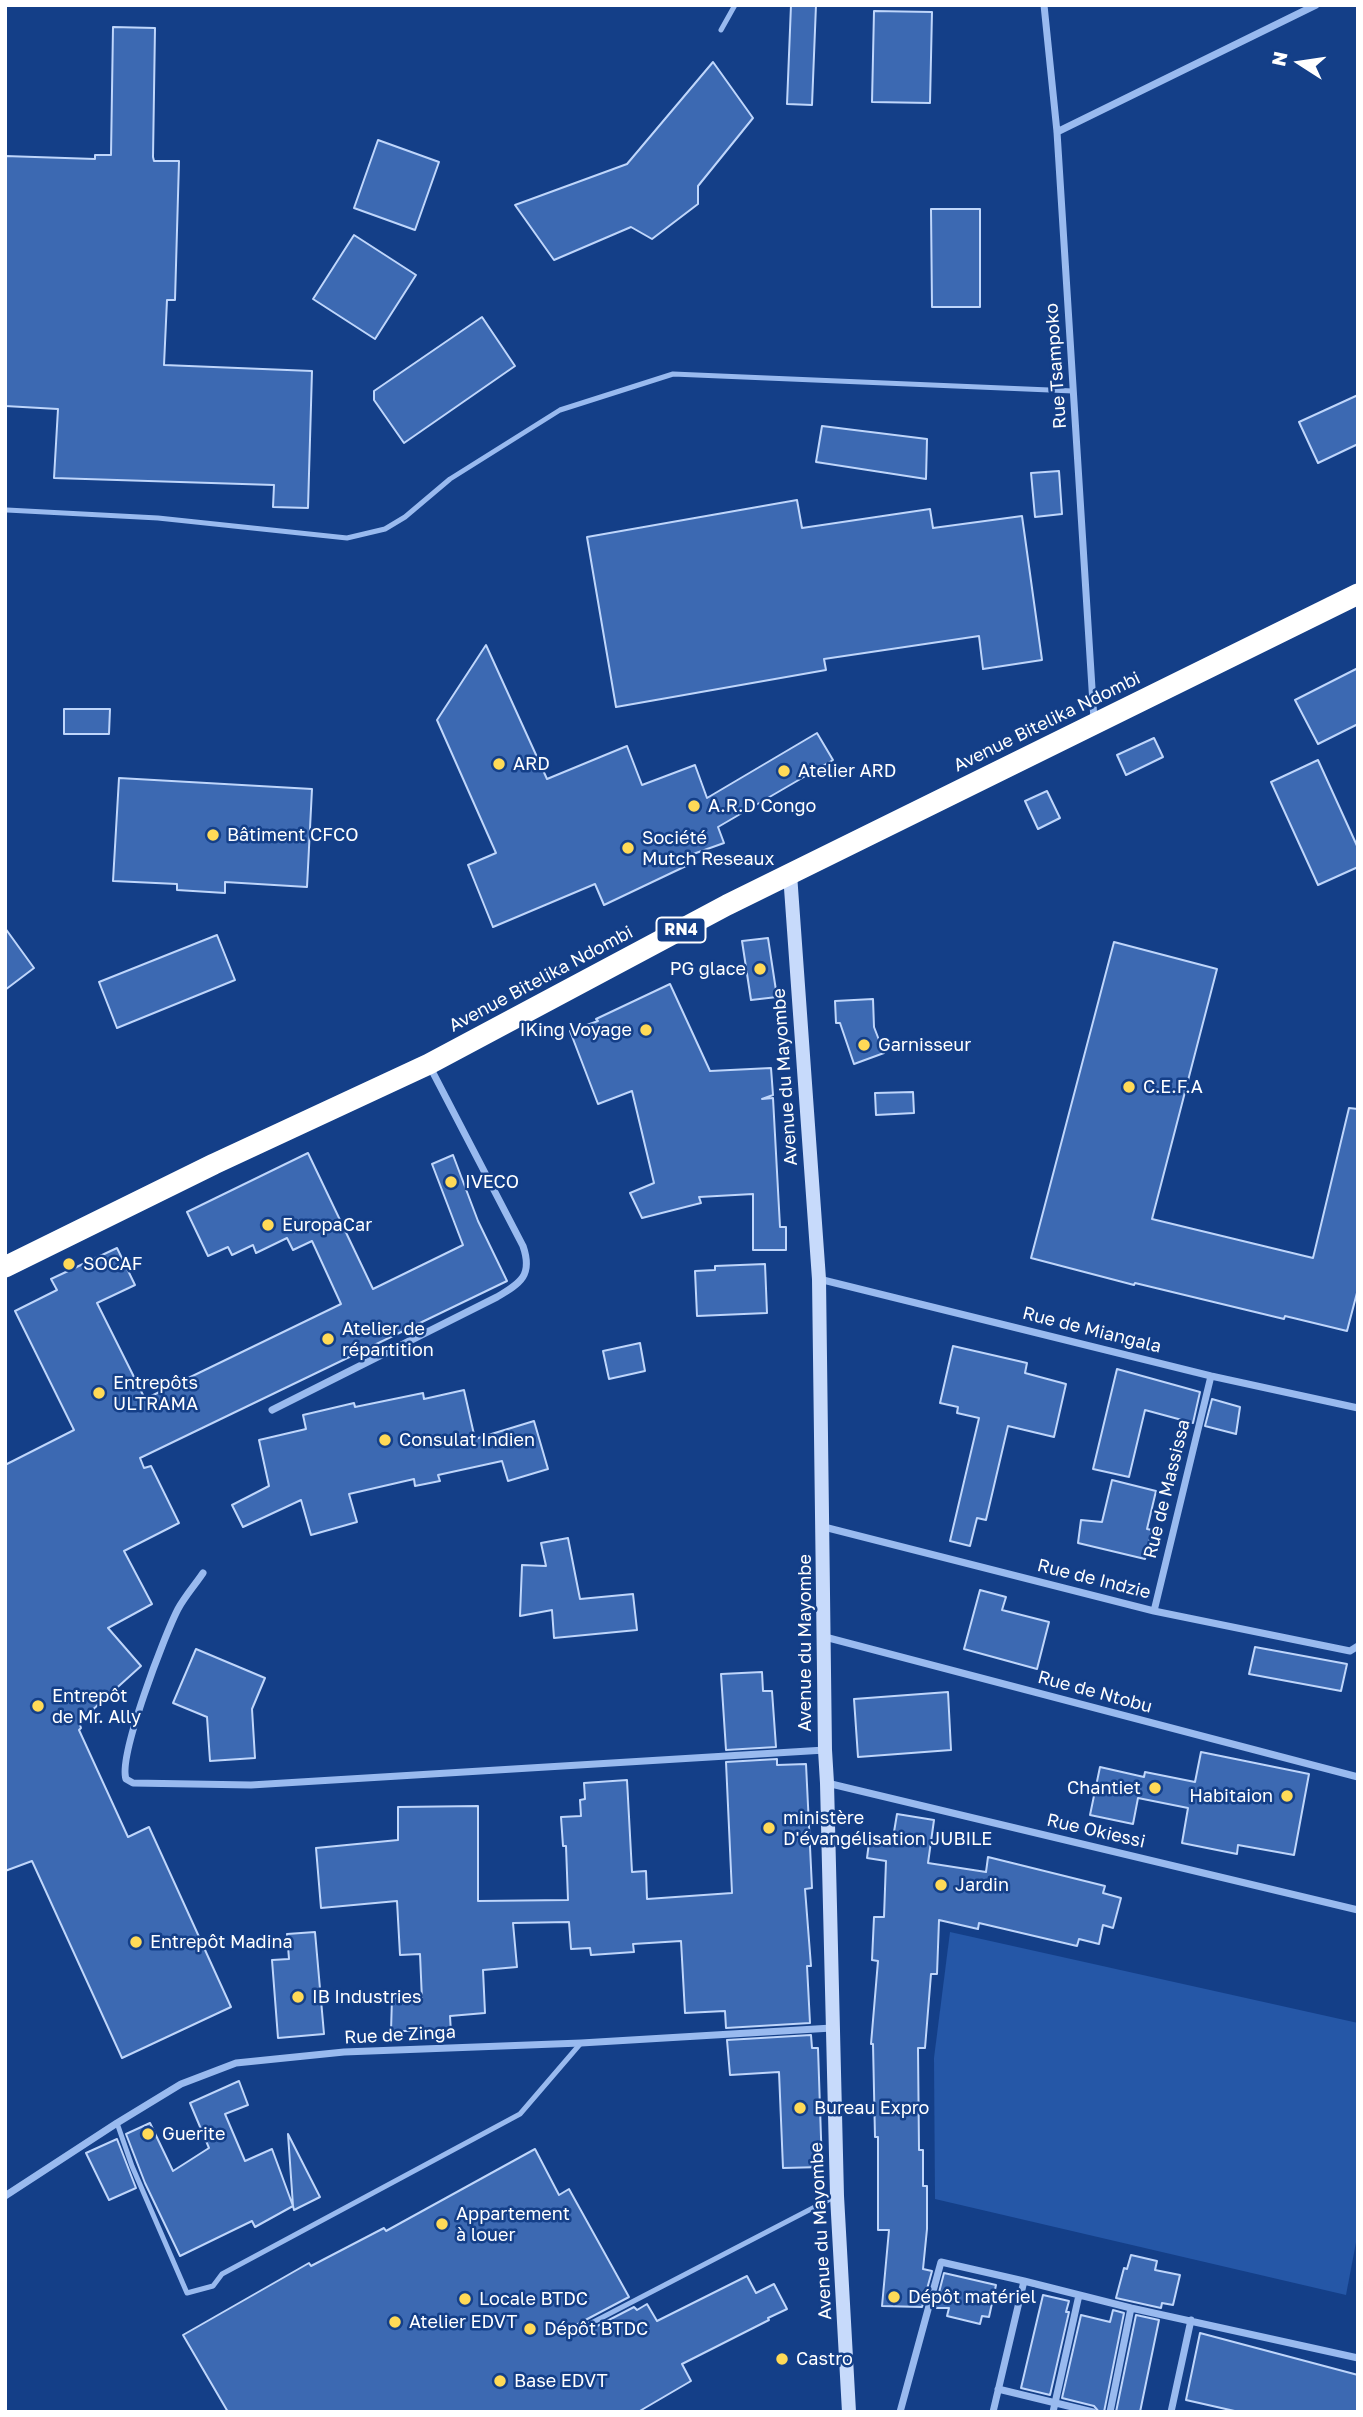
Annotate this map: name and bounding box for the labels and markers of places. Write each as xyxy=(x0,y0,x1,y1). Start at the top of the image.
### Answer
place label: ARD xyxy=(513,753,550,775)
marker: ARD xyxy=(491,756,507,772)
place label: Atelier ARD xyxy=(798,760,896,782)
marker: Atelier ARD xyxy=(776,763,792,779)
place label: A.R.D Congo xyxy=(708,795,816,817)
marker: A.R.D Congo xyxy=(686,798,702,814)
place label: Bâtiment CFCO xyxy=(227,824,358,846)
marker: Bâtiment CFCO xyxy=(205,827,221,843)
place label: Société Mutch Reseaux xyxy=(642,827,774,870)
marker: Société Mutch Reseaux xyxy=(620,840,636,856)
place label: PG glace xyxy=(670,958,746,980)
marker: PG glace xyxy=(752,961,768,977)
place label: IKing Voyage xyxy=(520,1019,632,1041)
marker: IKing Voyage xyxy=(638,1022,654,1038)
place label: Garnisseur xyxy=(878,1034,971,1056)
marker: Garnisseur xyxy=(856,1037,872,1053)
place label: C.E.F.A xyxy=(1143,1076,1203,1098)
marker: C.E.F.A xyxy=(1121,1079,1137,1095)
place label: IVECO xyxy=(465,1171,519,1193)
marker: IVECO xyxy=(443,1174,459,1190)
place label: EuropaCar xyxy=(282,1214,372,1236)
marker: EuropaCar xyxy=(260,1217,276,1233)
place label: SOCAF xyxy=(83,1253,142,1275)
marker: SOCAF xyxy=(61,1256,77,1272)
place label: Atelier de répartition xyxy=(342,1318,434,1360)
marker: Atelier de répartition xyxy=(320,1331,336,1347)
place label: Entrepôts ULTRAMA xyxy=(113,1372,198,1414)
marker: Entrepôts ULTRAMA xyxy=(91,1385,107,1401)
place label: Consulat Indien xyxy=(399,1429,535,1451)
marker: Consulat Indien xyxy=(377,1432,393,1448)
place label: Entrepôt de Mr. Ally xyxy=(52,1685,141,1728)
marker: Entrepôt de Mr. Ally xyxy=(30,1698,46,1714)
place label: Chantiet xyxy=(1067,1777,1141,1799)
marker: Chantiet xyxy=(1147,1780,1163,1796)
place label: Habitaion xyxy=(1189,1785,1273,1807)
marker: Habitaion xyxy=(1279,1788,1295,1804)
place label: ministère D'évangélisation JUBILE xyxy=(783,1807,992,1850)
marker: ministère D'évangélisation JUBILE xyxy=(761,1820,777,1836)
place label: Jardin xyxy=(955,1874,1009,1896)
marker: Jardin xyxy=(933,1877,949,1893)
place label: Entrepôt Madina xyxy=(150,1931,293,1953)
marker: Entrepôt Madina xyxy=(128,1934,144,1950)
place label: IB Industries xyxy=(312,1986,421,2008)
marker: IB Industries xyxy=(290,1989,306,2005)
place label: Bureau Expro xyxy=(814,2097,929,2119)
marker: Bureau Expro xyxy=(792,2100,808,2116)
place label: Guerite xyxy=(162,2123,226,2145)
marker: Guerite xyxy=(140,2126,156,2142)
place label: Appartement à louer xyxy=(456,2203,570,2246)
marker: Appartement à louer xyxy=(434,2216,450,2232)
place label: Dépôt matériel xyxy=(908,2286,1036,2308)
place label: Locale BTDC xyxy=(479,2288,588,2310)
marker: Dépôt matériel xyxy=(886,2289,902,2305)
marker: Locale BTDC xyxy=(457,2291,473,2307)
place label: Atelier EDVT xyxy=(409,2311,518,2333)
marker: Atelier EDVT xyxy=(387,2314,403,2330)
place label: Dépôt BTDC xyxy=(544,2318,648,2340)
marker: Dépôt BTDC xyxy=(522,2321,538,2337)
place label: Castro xyxy=(796,2348,853,2370)
marker: Castro xyxy=(774,2351,790,2367)
place label: Base EDVT xyxy=(514,2370,608,2392)
marker: Base EDVT xyxy=(492,2373,508,2389)

